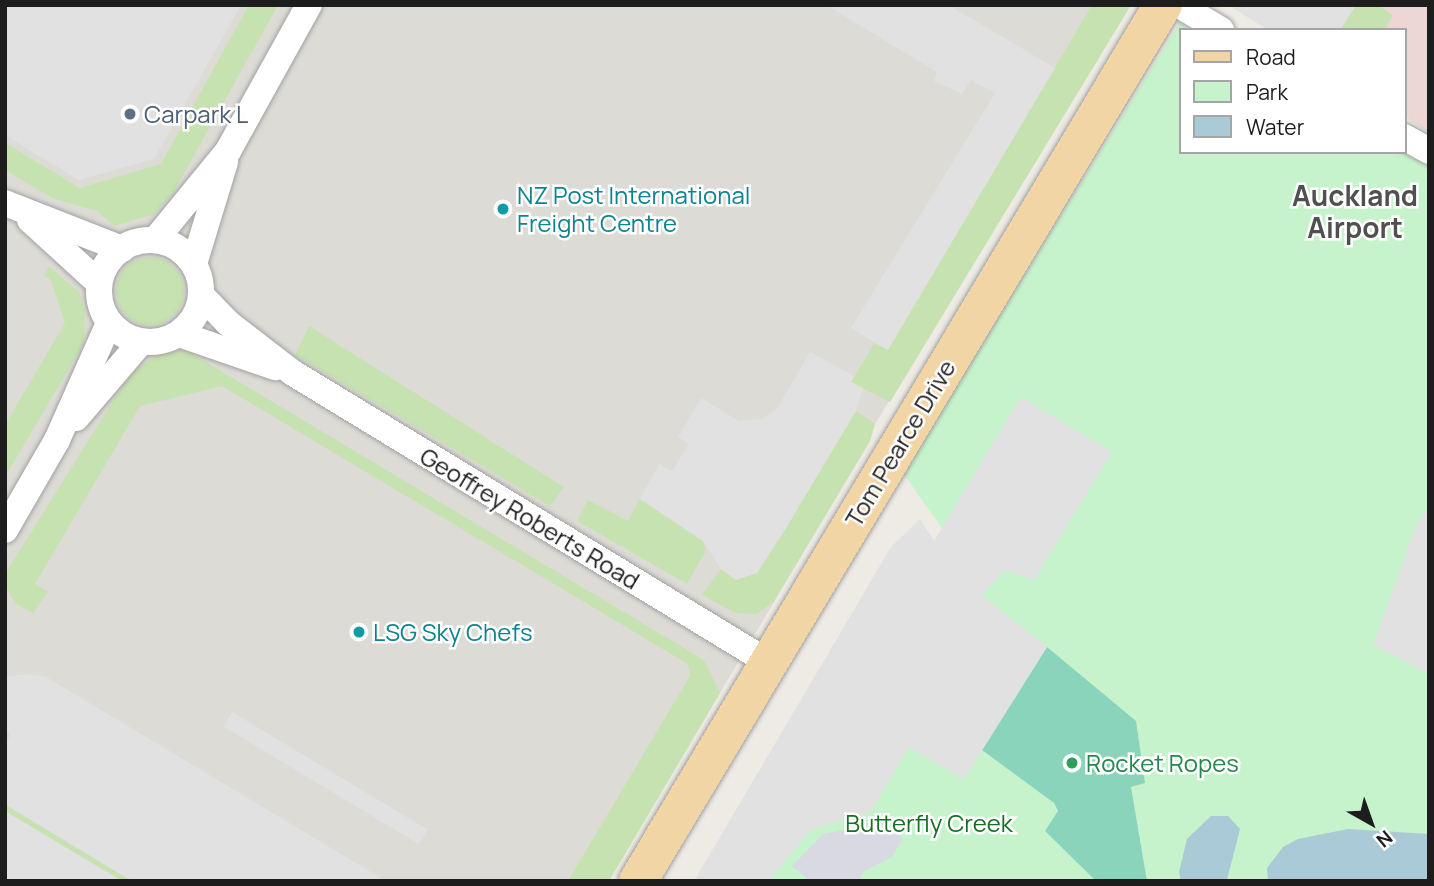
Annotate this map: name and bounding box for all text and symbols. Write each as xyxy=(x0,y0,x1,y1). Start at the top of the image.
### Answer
legend xyxy=(1178,28,1406,154)
text: Road xyxy=(1246,43,1296,71)
text: Park xyxy=(1246,78,1288,106)
place label: Carpark L xyxy=(144,100,248,128)
marker: Carpark L xyxy=(122,106,138,122)
text: Water xyxy=(1246,113,1304,141)
district label: Auckland Airport xyxy=(1292,178,1418,244)
place label: NZ Post International Freight Centre xyxy=(517,181,750,237)
marker: NZ Post International Freight Centre xyxy=(495,201,511,217)
street label: Tom Pearce Drive xyxy=(839,354,961,532)
street label: Geoffrey Roberts Road xyxy=(415,441,645,595)
place label: LSG Sky Chefs xyxy=(373,618,532,646)
marker: LSG Sky Chefs xyxy=(351,624,367,640)
place label: Rocket Ropes xyxy=(1086,749,1239,777)
marker: Rocket Ropes xyxy=(1064,755,1080,771)
north arrow xyxy=(1336,788,1406,858)
park label: Butterfly Creek xyxy=(845,809,1013,837)
text: N xyxy=(1371,825,1398,853)

